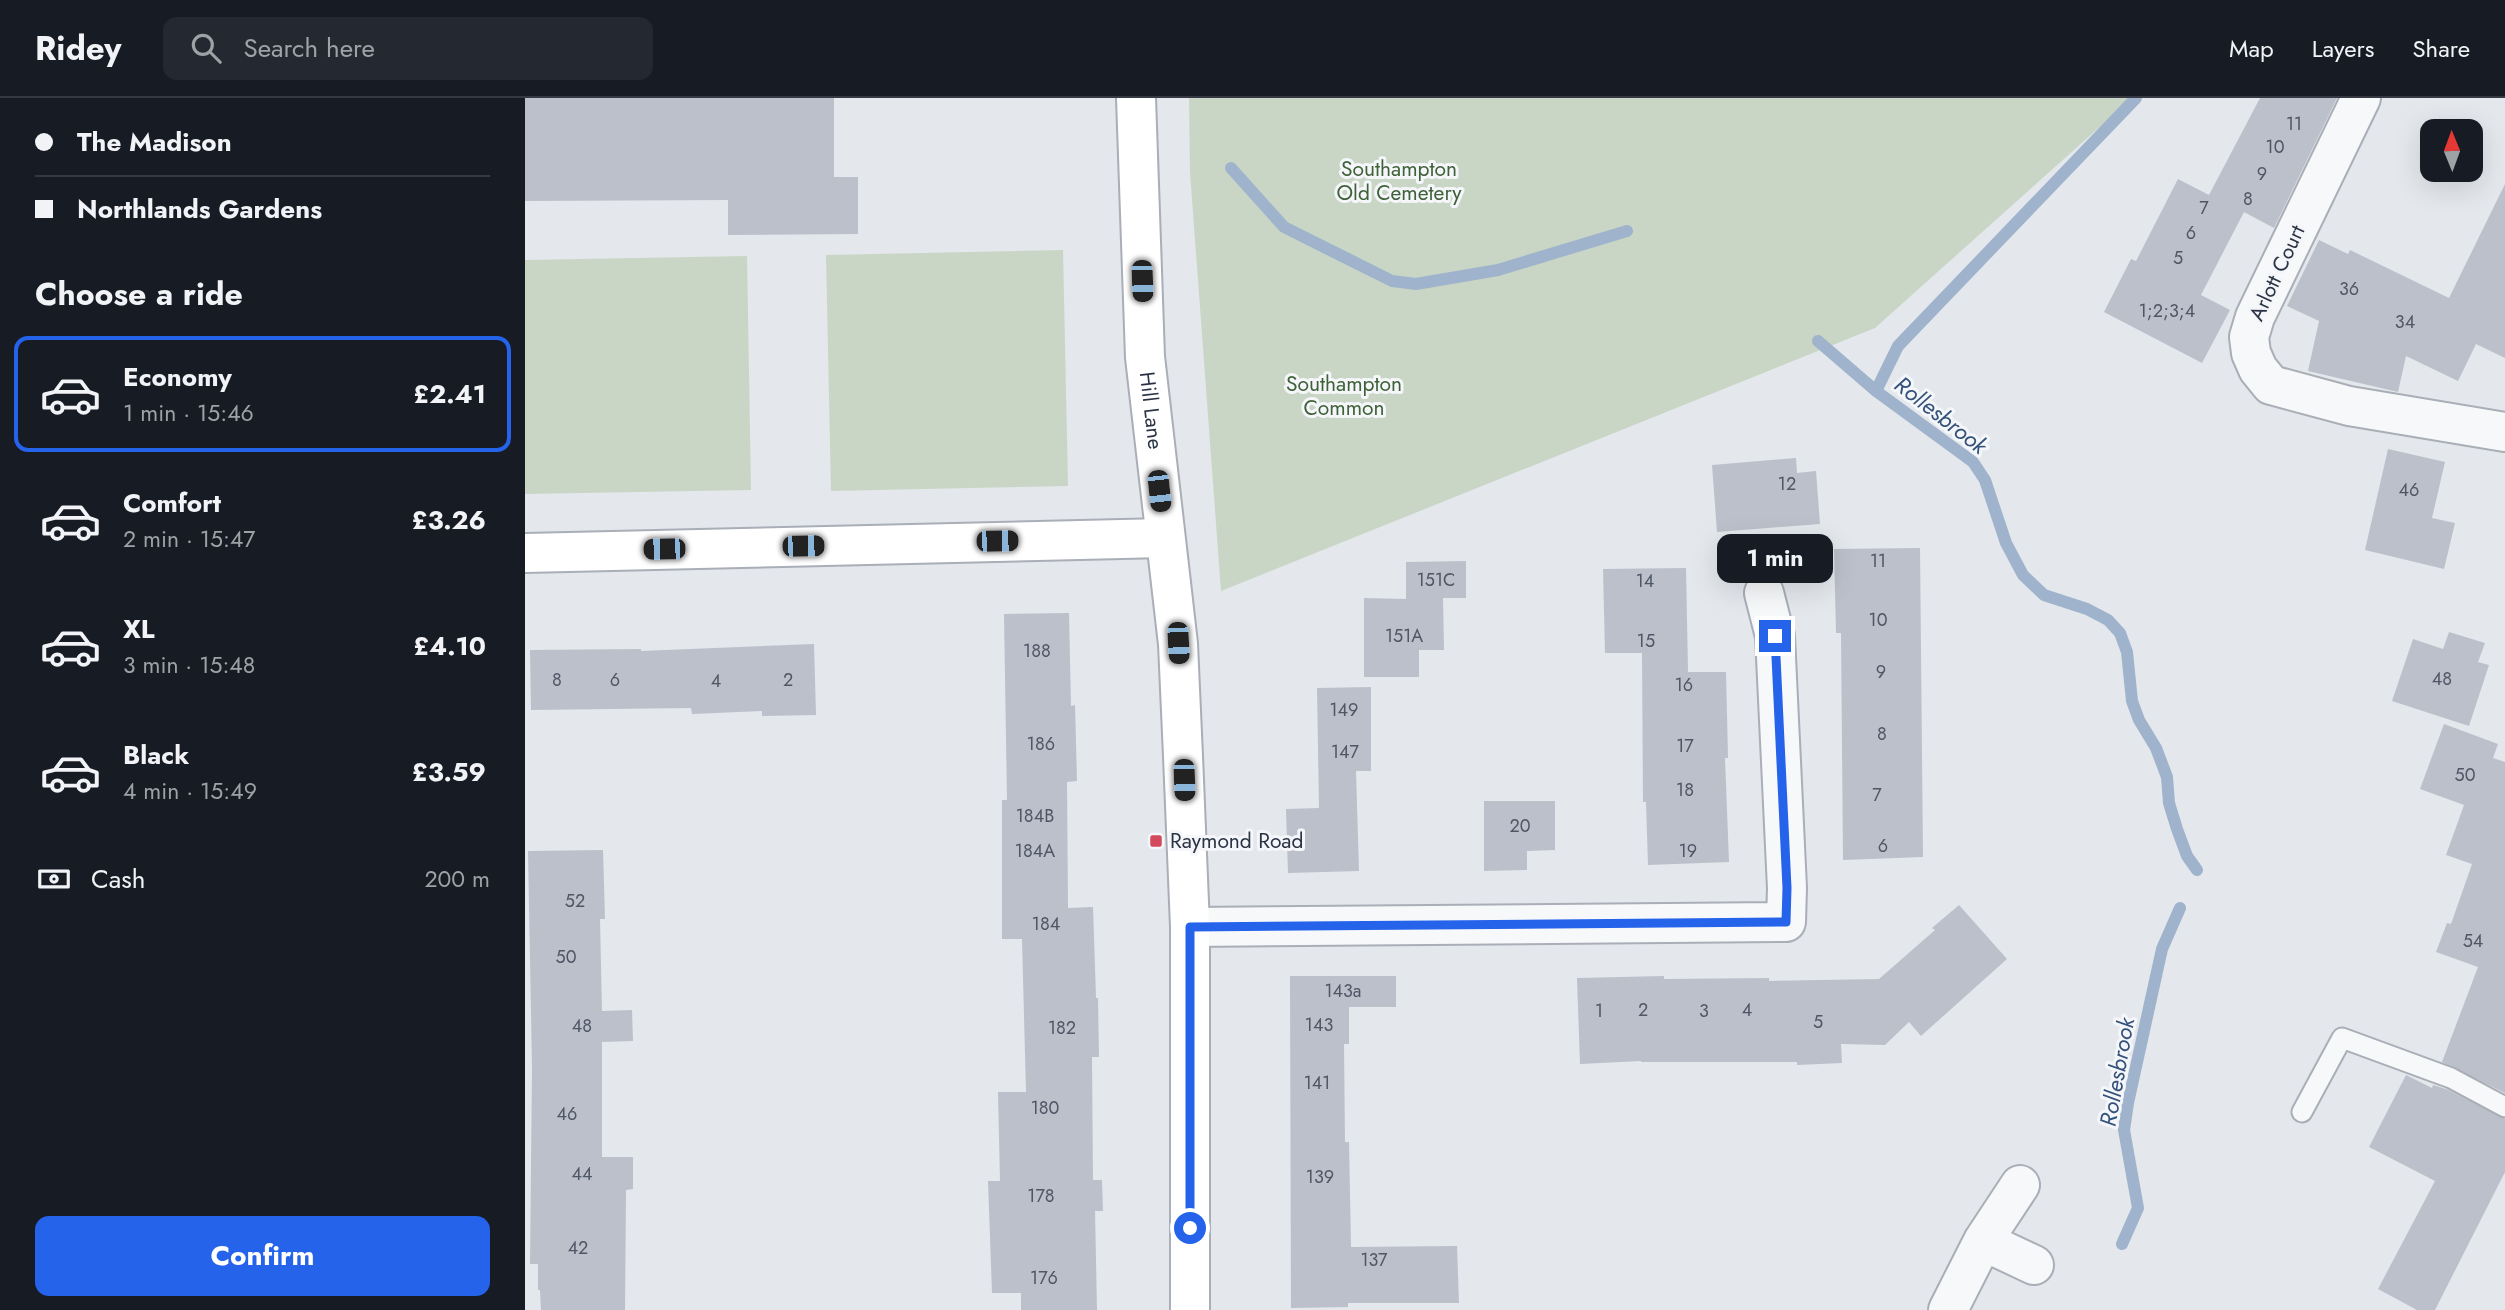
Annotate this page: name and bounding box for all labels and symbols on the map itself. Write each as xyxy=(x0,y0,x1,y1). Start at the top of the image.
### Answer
house number: 11 xyxy=(2286,111,2302,137)
north arrow xyxy=(2420,119,2483,182)
house number: 10 xyxy=(2266,134,2285,160)
park label: Southampton Old Cemetery xyxy=(1336,154,1462,208)
house number: 9 xyxy=(2257,161,2267,187)
house number: 8 xyxy=(2243,186,2253,212)
house number: 7 xyxy=(2199,195,2209,221)
house number: 6 xyxy=(2186,220,2196,246)
street label: Arlott Court xyxy=(2242,220,2312,326)
house number: 5 xyxy=(2173,245,2183,271)
car xyxy=(1131,260,1154,302)
house number: 36 xyxy=(2339,276,2359,302)
house number: 1;2;3;4 xyxy=(2139,298,2195,324)
house number: 34 xyxy=(2395,309,2415,335)
water label: Rollesbrook xyxy=(1887,368,1996,463)
park label: Southampton Common xyxy=(1286,369,1402,423)
street label: Hill Lane xyxy=(1132,370,1171,451)
car xyxy=(1147,469,1172,513)
house number: 12 xyxy=(1778,471,1796,497)
house number: 46 xyxy=(2399,477,2419,503)
car xyxy=(976,530,1019,552)
callout: 1 min xyxy=(1717,534,1833,584)
car xyxy=(782,535,825,557)
car xyxy=(643,538,686,560)
house number: 11 xyxy=(1870,548,1886,574)
house number: 151C xyxy=(1417,567,1455,593)
house number: 14 xyxy=(1636,568,1654,594)
house number: 10 xyxy=(1869,607,1888,633)
route end xyxy=(1759,620,1791,652)
car xyxy=(1167,621,1190,665)
house number: 151A xyxy=(1385,623,1423,649)
house number: 15 xyxy=(1637,628,1655,654)
house number: 188 xyxy=(1023,638,1051,664)
house number: 9 xyxy=(1876,659,1886,685)
house number: 48 xyxy=(2432,666,2452,692)
house number: 8 xyxy=(552,667,562,693)
house number: 6 xyxy=(610,667,620,693)
house number: 2 xyxy=(783,667,793,693)
house number: 4 xyxy=(711,668,721,694)
house number: 16 xyxy=(1675,672,1693,698)
house number: 149 xyxy=(1330,697,1358,723)
house number: 8 xyxy=(1877,721,1887,747)
house number: 186 xyxy=(1027,731,1055,757)
house number: 17 xyxy=(1676,733,1694,759)
house number: 147 xyxy=(1331,739,1360,765)
car xyxy=(1173,759,1196,801)
house number: 50 xyxy=(2455,762,2476,788)
house number: 18 xyxy=(1676,777,1694,803)
house number: 7 xyxy=(1872,782,1882,808)
house number: 184B xyxy=(1016,803,1054,829)
house number: 20 xyxy=(1509,813,1531,839)
place label: Raymond Road xyxy=(1170,826,1303,856)
marker: Raymond Road xyxy=(1148,833,1164,849)
house number: 6 xyxy=(1878,833,1888,859)
house number: 184A xyxy=(1015,838,1055,864)
house number: 19 xyxy=(1679,838,1697,864)
house number: 52 xyxy=(565,888,585,914)
house number: 184 xyxy=(1032,911,1060,937)
house number: 54 xyxy=(2463,928,2483,954)
house number: 50 xyxy=(556,944,577,970)
house number: 143a xyxy=(1324,978,1362,1004)
house number: 2 xyxy=(1638,997,1648,1023)
house number: 4 xyxy=(1742,997,1752,1023)
house number: 1 xyxy=(1595,998,1603,1024)
house number: 3 xyxy=(1699,998,1709,1024)
house number: 5 xyxy=(1813,1009,1823,1035)
house number: 143 xyxy=(1305,1012,1333,1038)
house number: 48 xyxy=(572,1013,592,1039)
water label: Rollesbrook xyxy=(2091,1014,2143,1129)
house number: 182 xyxy=(1048,1015,1076,1041)
house number: 141 xyxy=(1304,1070,1330,1096)
house number: 180 xyxy=(1031,1095,1060,1121)
house number: 46 xyxy=(557,1101,577,1127)
house number: 44 xyxy=(572,1161,593,1187)
house number: 139 xyxy=(1306,1164,1334,1190)
house number: 178 xyxy=(1027,1183,1055,1209)
route start xyxy=(1174,1212,1206,1244)
house number: 42 xyxy=(568,1235,588,1261)
house number: 137 xyxy=(1360,1247,1388,1273)
house number: 176 xyxy=(1030,1265,1058,1291)

